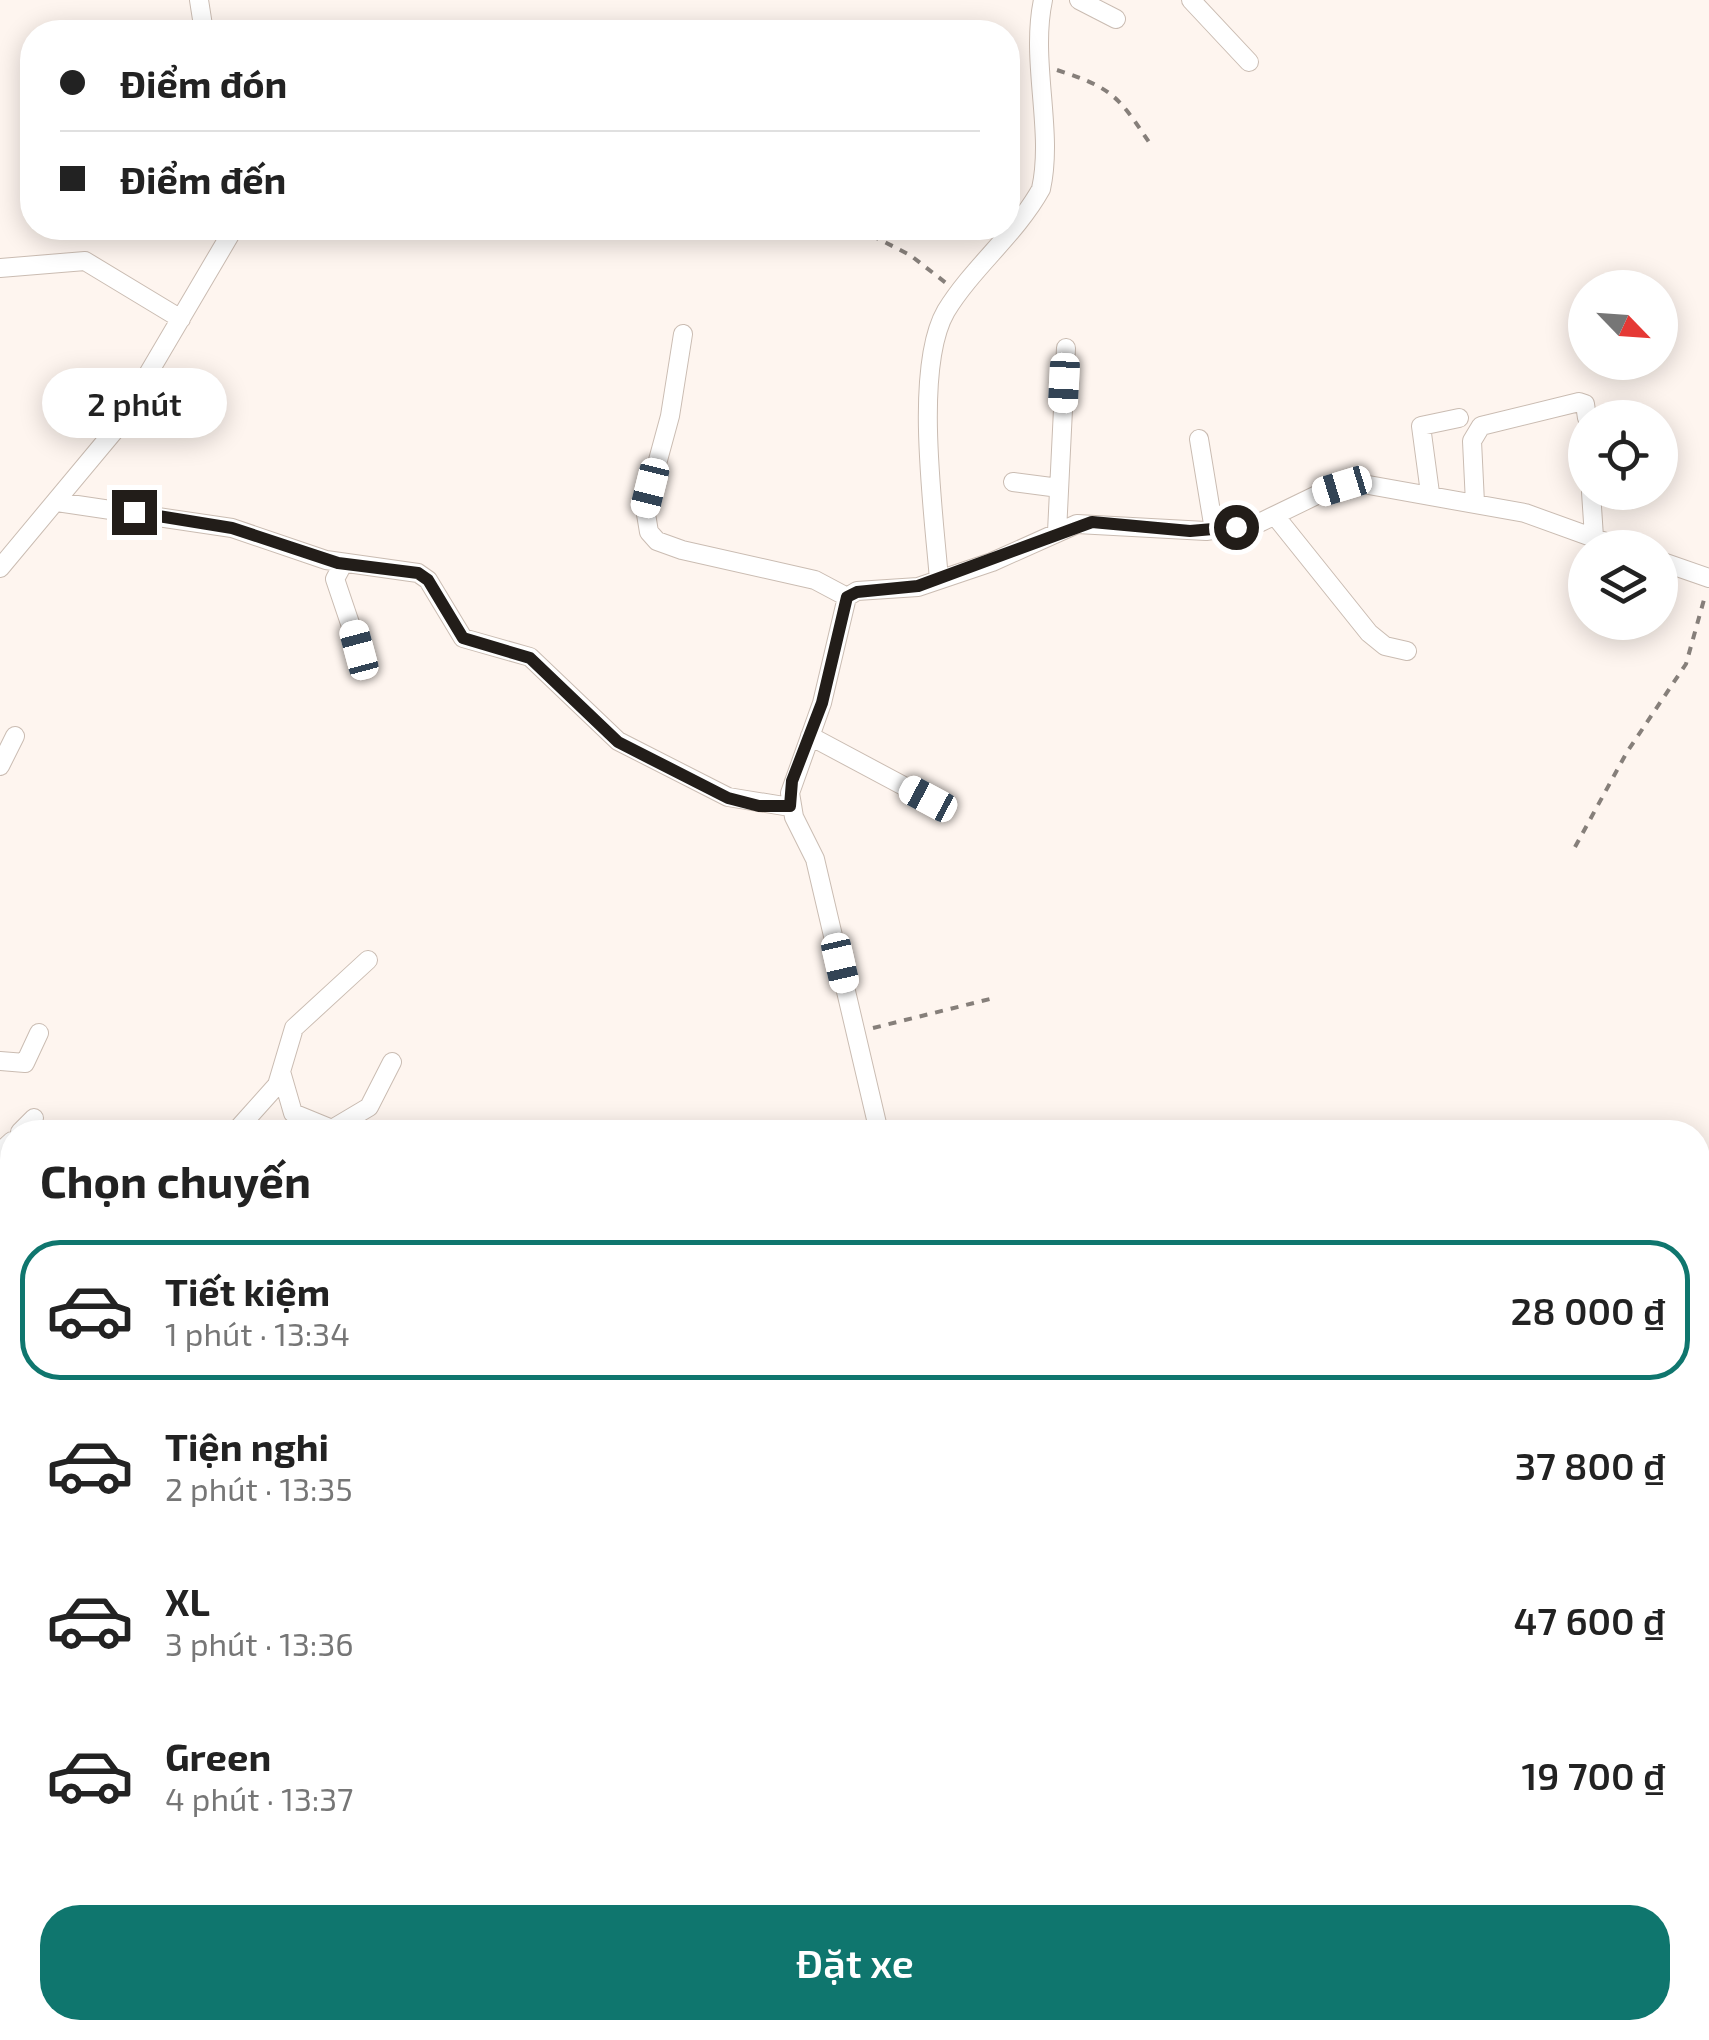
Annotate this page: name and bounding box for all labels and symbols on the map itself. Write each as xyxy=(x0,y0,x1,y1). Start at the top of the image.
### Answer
north arrow xyxy=(1568,270,1678,380)
car xyxy=(1047,352,1081,414)
callout: 2 phút xyxy=(42,367,226,437)
car xyxy=(628,455,672,521)
car xyxy=(1309,463,1375,509)
route end xyxy=(112,490,157,535)
route start xyxy=(1214,505,1259,550)
car xyxy=(337,617,381,683)
car xyxy=(894,772,962,826)
car xyxy=(819,930,861,996)

